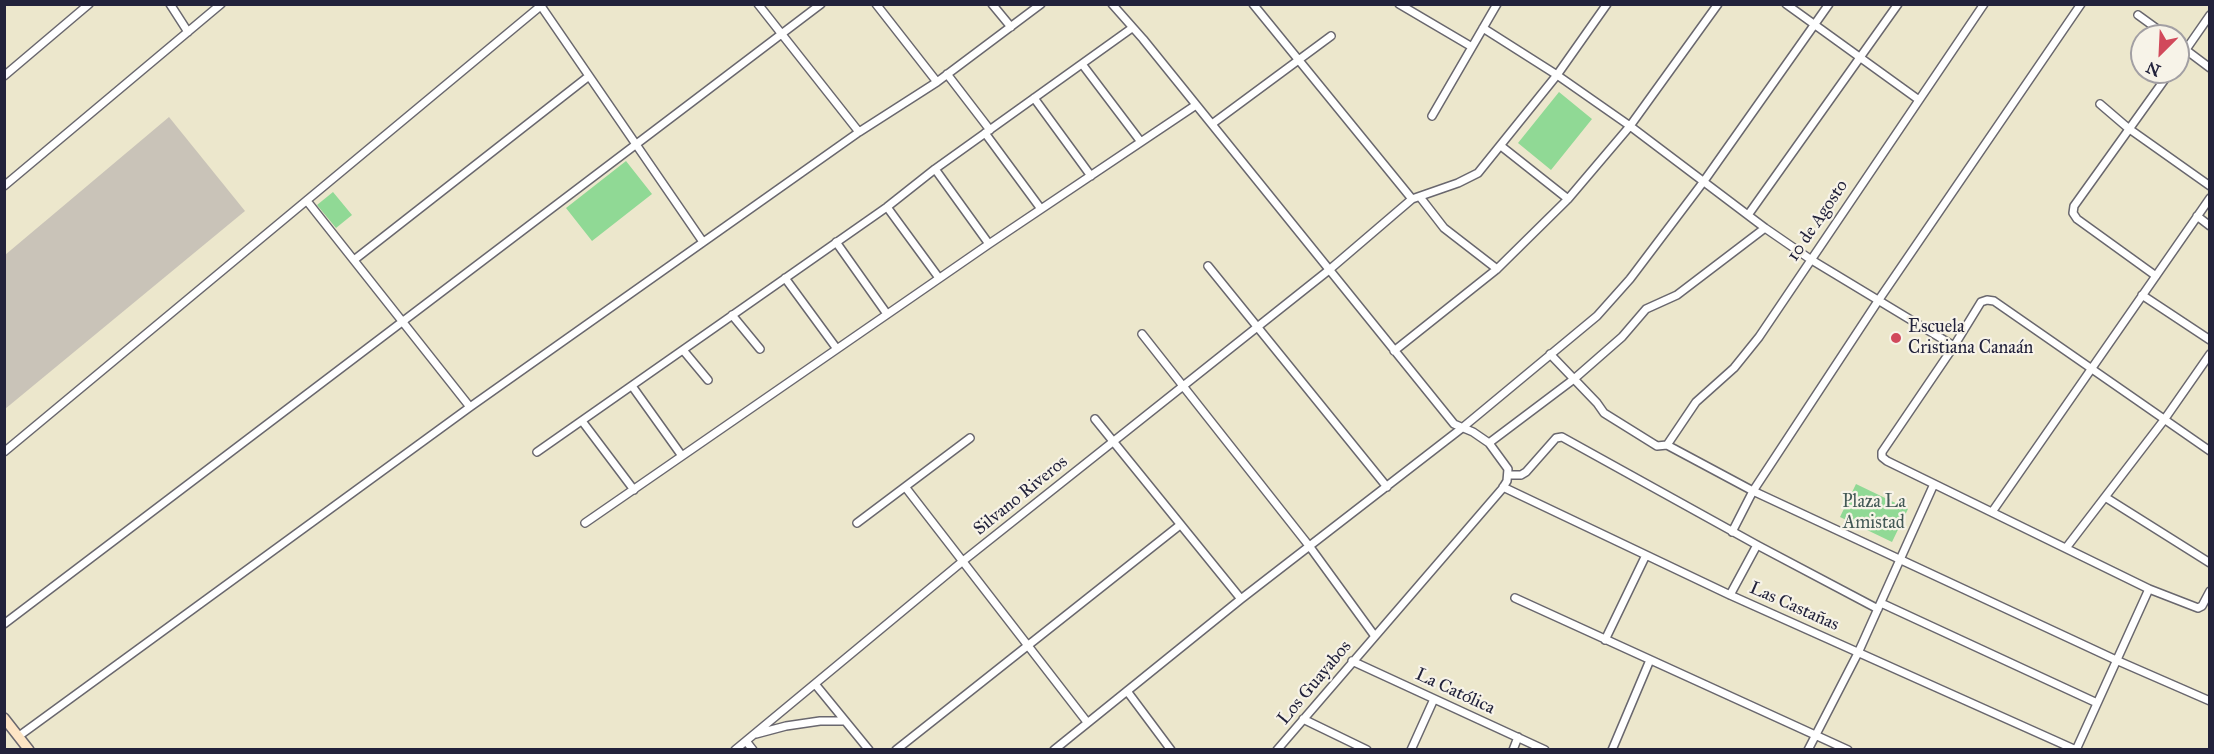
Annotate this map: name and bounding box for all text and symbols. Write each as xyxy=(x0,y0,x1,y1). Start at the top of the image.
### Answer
north arrow xyxy=(2130,24,2190,84)
text: N xyxy=(2143,58,2163,81)
street label: 10 de Agosto xyxy=(1783,176,1853,266)
place label: Escuela Cristiana Canaán xyxy=(1908,317,2033,360)
marker: Escuela Cristiana Canaán xyxy=(1889,331,1903,345)
street label: Silvano Riveros xyxy=(970,452,1072,540)
park label: Plaza La Amistad xyxy=(1842,492,1906,534)
street label: Las Castañas xyxy=(1746,578,1842,636)
street label: Los Guayabos xyxy=(1273,636,1357,730)
street label: La Católica xyxy=(1412,664,1498,720)

